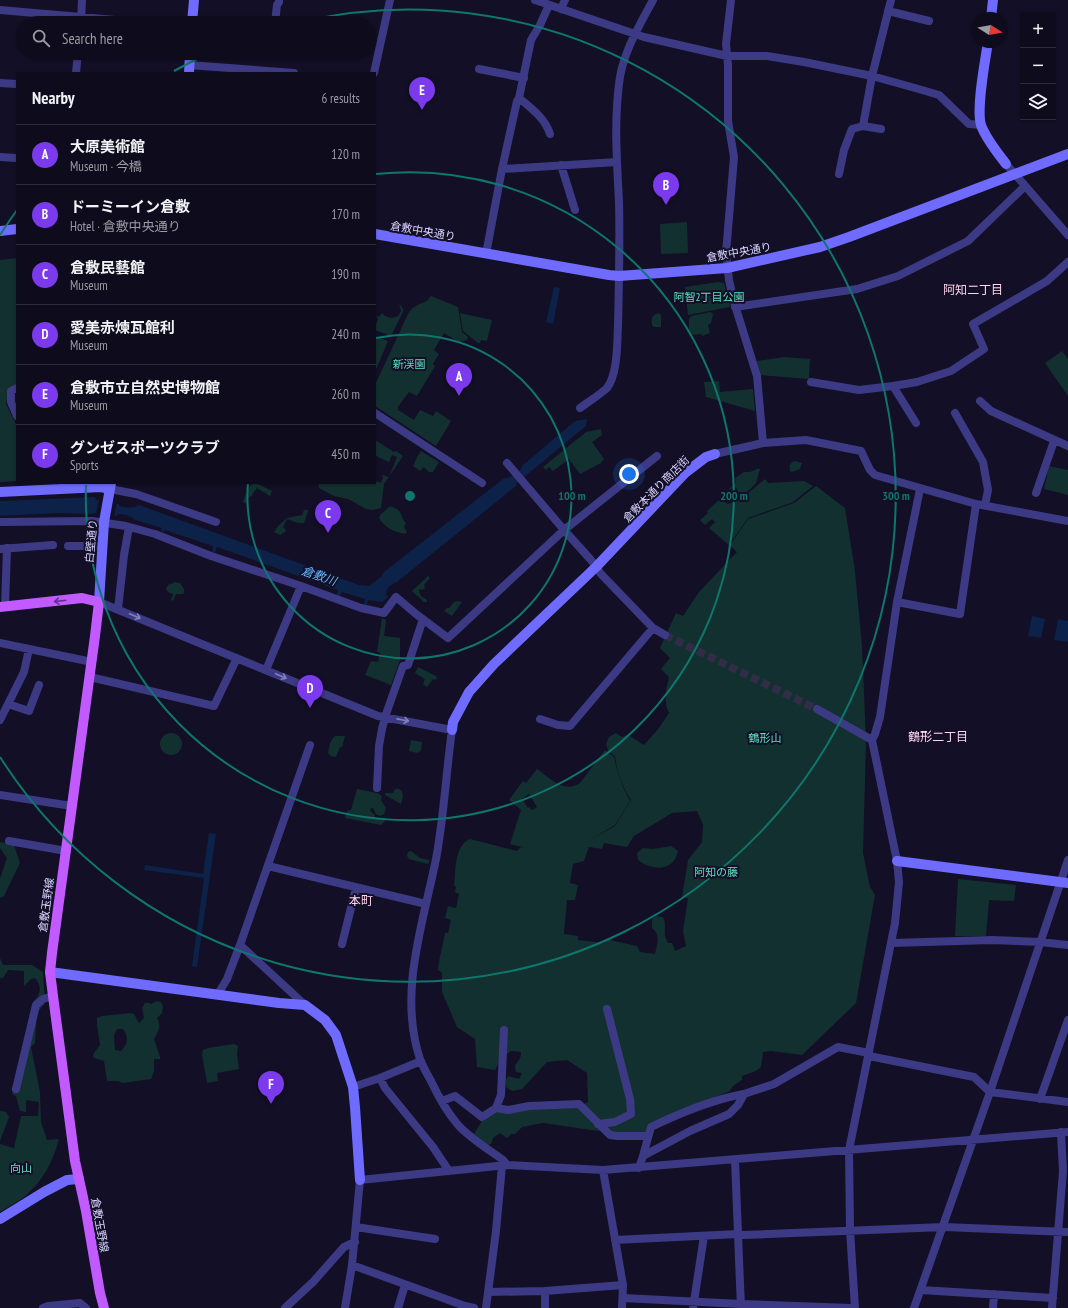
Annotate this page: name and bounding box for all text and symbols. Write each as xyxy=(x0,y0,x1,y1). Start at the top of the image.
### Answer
north arrow xyxy=(972,12,1008,48)
map controls xyxy=(1020,12,1056,120)
button: + xyxy=(1020,12,1056,48)
search box xyxy=(16,16,376,60)
icon: search xyxy=(30,27,52,49)
text: Search here xyxy=(62,29,123,48)
button: − xyxy=(1020,48,1056,84)
pin: E xyxy=(409,77,435,110)
button: layers xyxy=(1020,84,1056,120)
text: Nearby xyxy=(32,87,75,109)
text: 6 results xyxy=(321,90,360,107)
text: 大原美術館 xyxy=(70,137,145,156)
text: A xyxy=(42,146,48,163)
text: 120 m xyxy=(331,146,360,163)
text: Museum · 今橋 xyxy=(70,158,142,175)
pin: B xyxy=(653,172,679,205)
text: ドーミーイン倉敷 xyxy=(70,197,190,216)
text: B xyxy=(42,206,48,223)
text: 170 m xyxy=(331,206,360,223)
text: Hotel · 倉敷中央通り xyxy=(70,218,181,235)
street label: 倉敷中央通り xyxy=(389,218,457,244)
street label: 倉敷中央通り xyxy=(705,239,773,265)
text: 倉敷民藝館 xyxy=(70,258,145,277)
text: C xyxy=(42,266,48,283)
text: 190 m xyxy=(331,266,360,283)
text: Museum xyxy=(70,277,108,294)
district label: 阿知二丁目 xyxy=(943,282,1003,297)
park label: 阿智2丁目公園 xyxy=(674,290,744,304)
text: 愛美赤煉瓦館利 xyxy=(70,318,175,337)
text: D xyxy=(42,326,48,343)
text: 240 m xyxy=(331,326,360,343)
text: Museum xyxy=(70,337,108,354)
park label: 新渓園 xyxy=(393,357,426,371)
pin: A xyxy=(446,363,472,396)
text: 倉敷市立自然史博物館 xyxy=(70,378,220,397)
text: E xyxy=(42,386,48,403)
text: 260 m xyxy=(331,386,360,403)
text: Museum xyxy=(70,397,108,414)
text: グンゼスポーツクラブ xyxy=(70,438,220,457)
text: F xyxy=(42,446,48,463)
text: 450 m xyxy=(331,446,360,463)
street label: 倉敷本通り商店街 xyxy=(620,453,692,525)
text: Sports xyxy=(70,457,99,474)
your location xyxy=(619,464,639,484)
text: 100 m xyxy=(558,488,586,503)
text: 200 m xyxy=(720,488,748,503)
text: 300 m xyxy=(882,488,910,503)
centre of rings xyxy=(403,489,417,503)
pin: C xyxy=(315,500,341,533)
street label: 白壁通り xyxy=(82,518,100,564)
water label: 倉敷川 xyxy=(300,563,341,589)
one-way arrow xyxy=(54,597,67,605)
one-way arrow xyxy=(129,613,141,621)
one-way arrow xyxy=(275,673,287,680)
pin: D xyxy=(297,675,323,708)
one-way arrow xyxy=(396,717,409,725)
district label: 鶴形二丁目 xyxy=(908,729,968,744)
park label: 鶴形山 xyxy=(749,731,782,745)
park label: 阿知の藤 xyxy=(694,865,738,879)
street label: 倉敷玉野線 xyxy=(35,877,57,933)
district label: 本町 xyxy=(349,893,373,908)
pin: F xyxy=(258,1071,284,1104)
park label: 向山 xyxy=(10,1161,32,1175)
street label: 倉敷玉野線 xyxy=(88,1197,112,1253)

